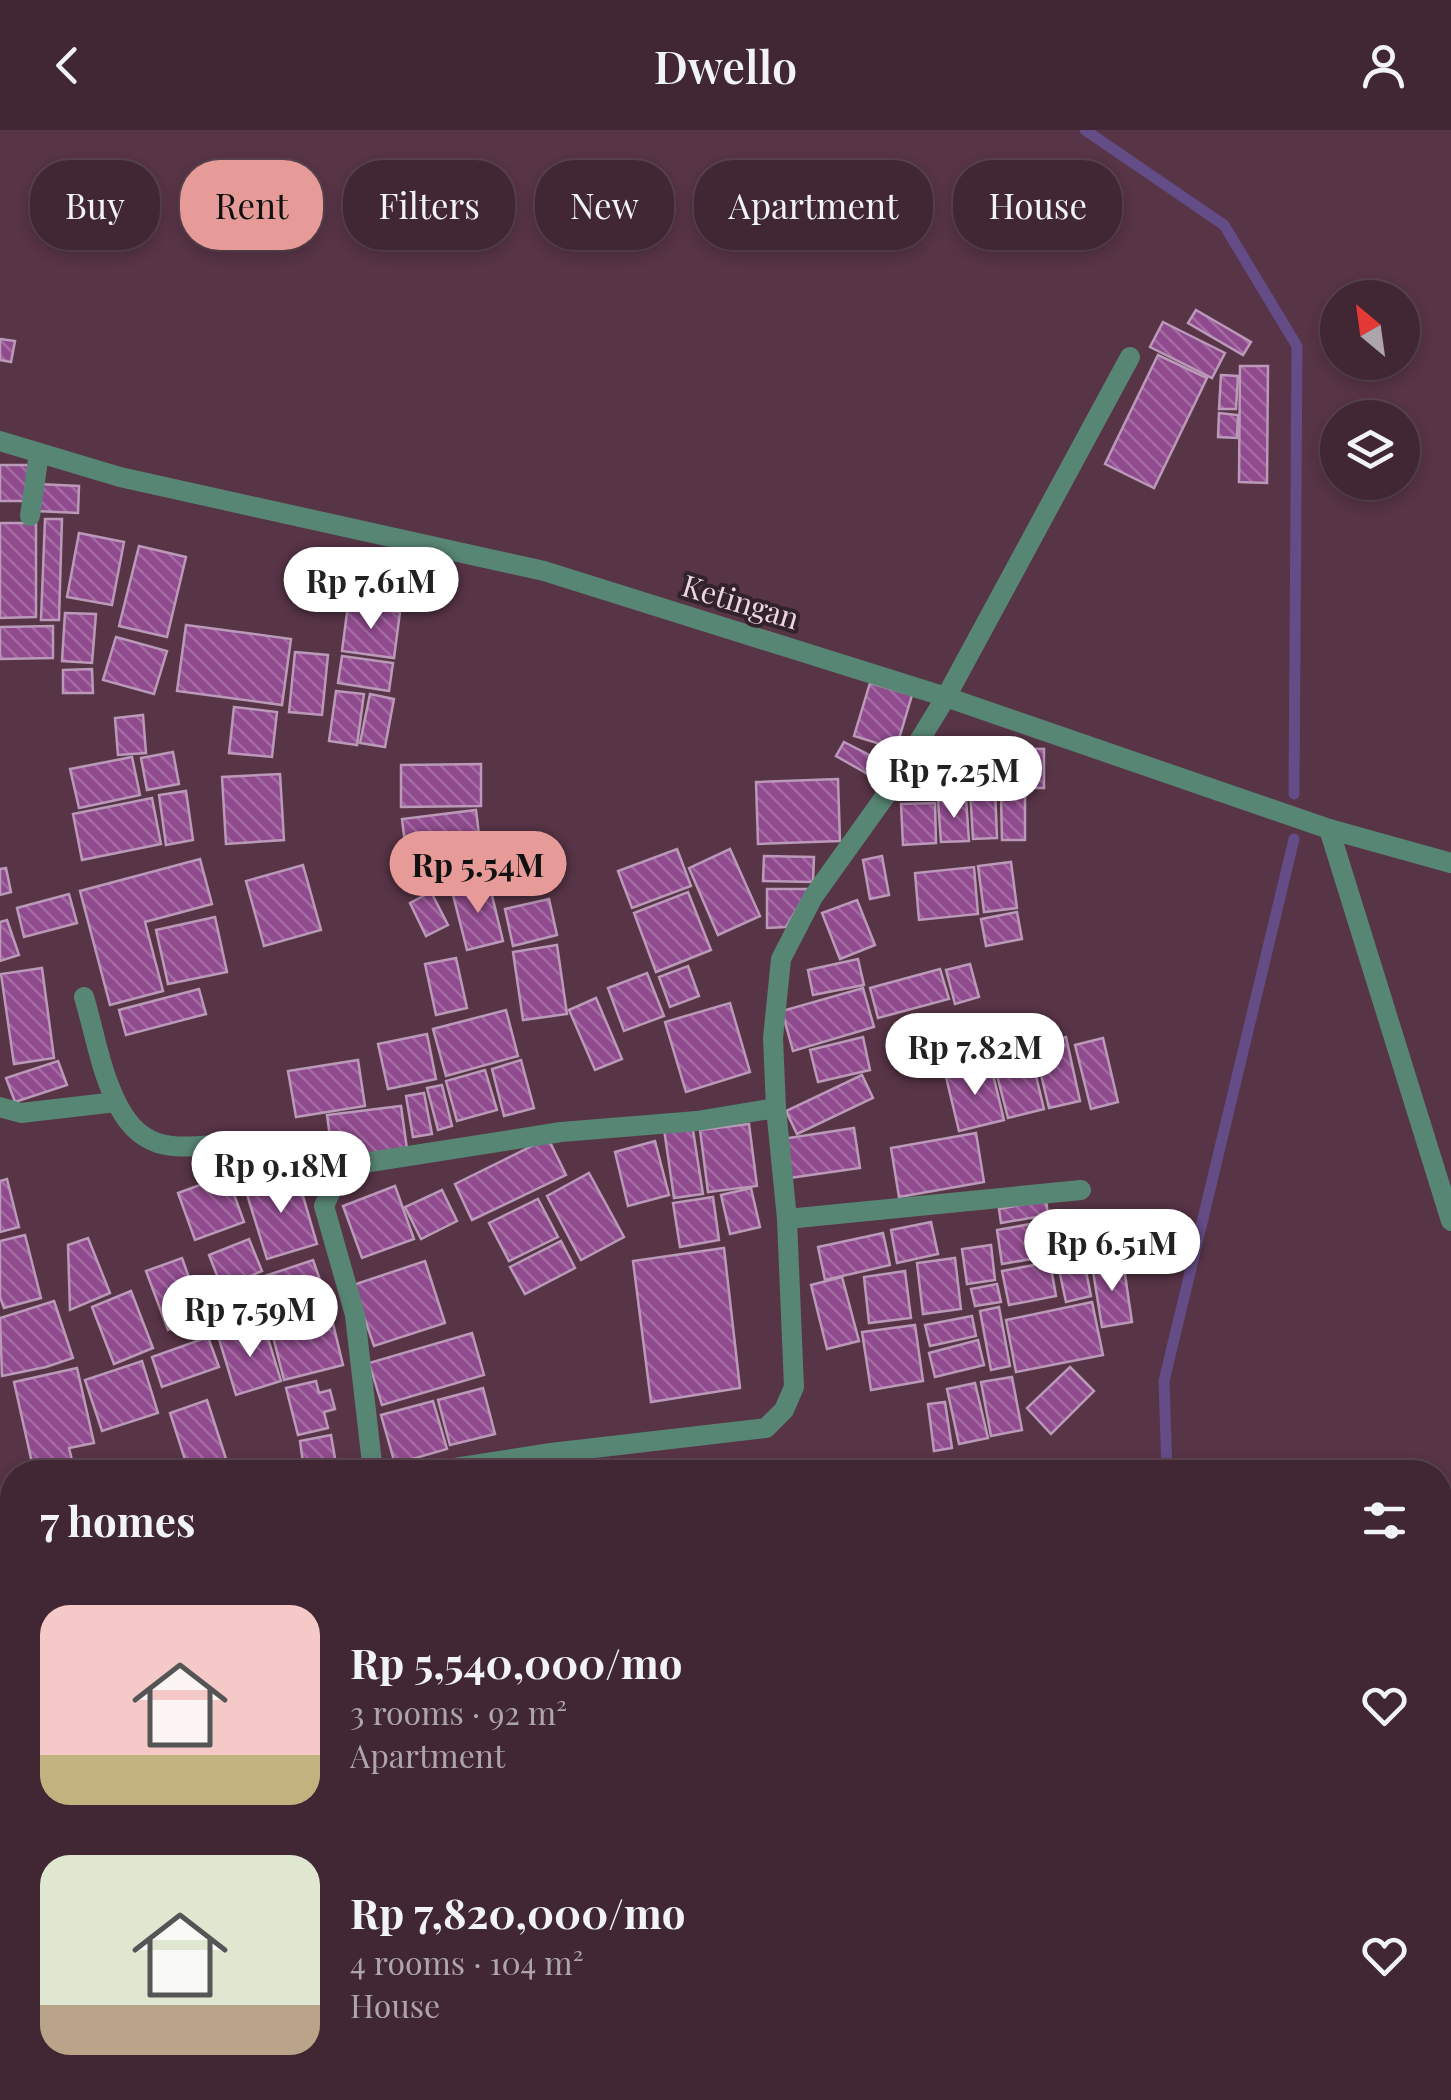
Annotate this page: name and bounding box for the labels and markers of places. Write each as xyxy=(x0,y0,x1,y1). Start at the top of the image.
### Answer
pin: Rp 7.61M xyxy=(268,547,474,632)
pin: Rp 7.25M xyxy=(851,736,1057,821)
pin: Rp 5.54M xyxy=(375,831,581,916)
pin: Rp 7.82M xyxy=(872,1013,1078,1098)
pin: Rp 9.18M xyxy=(178,1131,384,1216)
pin: Rp 6.51M xyxy=(1009,1209,1215,1294)
pin: Rp 7.59M xyxy=(147,1275,353,1360)

